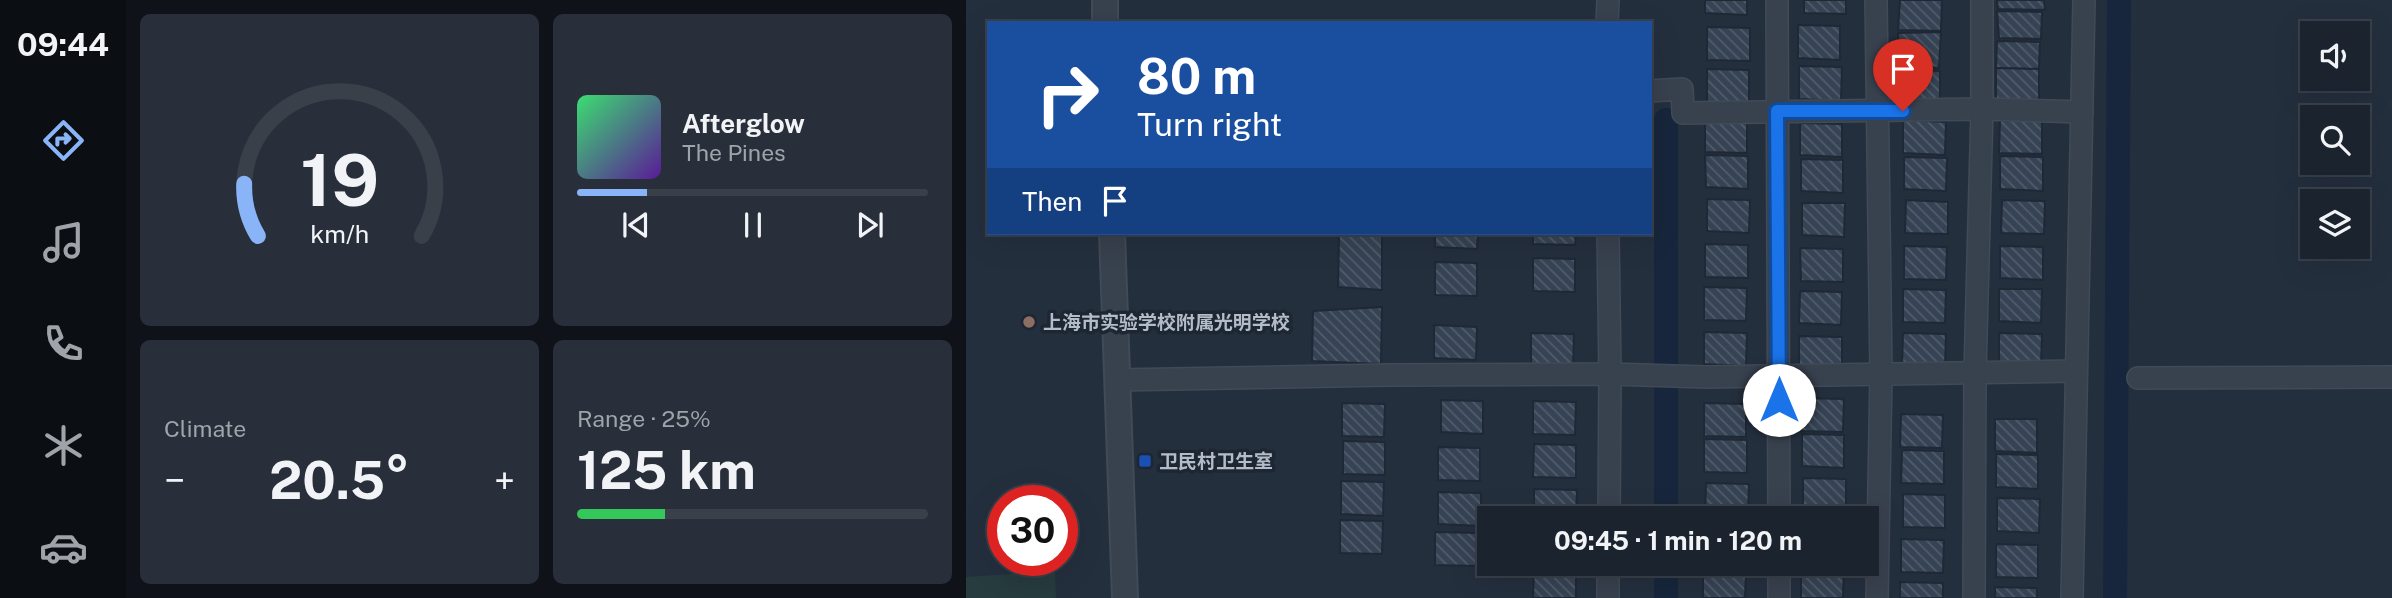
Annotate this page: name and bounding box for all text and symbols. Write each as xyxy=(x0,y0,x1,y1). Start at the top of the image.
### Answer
map controls xyxy=(2300,21,2370,259)
button: sound xyxy=(2300,21,2370,91)
text: 09:44 xyxy=(17,26,109,63)
pin xyxy=(1873,39,1933,111)
text: 80 m xyxy=(1137,47,1256,105)
icon: right xyxy=(1022,49,1113,140)
icon: arrive xyxy=(1884,50,1922,88)
button: search xyxy=(2300,105,2370,175)
text: Turn right xyxy=(1137,106,1282,143)
text: Afterglow xyxy=(682,108,805,139)
icon: directions xyxy=(39,116,88,165)
text: 19 xyxy=(300,137,379,222)
text: The Pines xyxy=(682,139,786,166)
icon: arrive xyxy=(1096,182,1134,220)
text: Then xyxy=(1022,186,1082,217)
button: layers xyxy=(2300,189,2370,259)
icon: previous xyxy=(617,206,655,244)
icon: pause xyxy=(734,206,772,244)
icon: next xyxy=(851,206,889,244)
icon: music xyxy=(39,218,88,267)
text: km/h xyxy=(310,219,369,249)
place label: 上海市实验学校附属光明学校 xyxy=(1043,311,1290,333)
marker: 上海市实验学校附属光明学校 xyxy=(1021,314,1037,330)
icon: phone xyxy=(39,319,88,368)
position arrow xyxy=(1742,363,1816,437)
text: Range · 25% xyxy=(577,405,711,432)
text: Climate xyxy=(164,415,246,442)
icon: climate xyxy=(39,421,88,470)
text: 125 km xyxy=(577,440,756,501)
text: 20.5° xyxy=(269,450,410,511)
place label: 卫民村卫生室 xyxy=(1159,450,1273,472)
marker: 卫民村卫生室 xyxy=(1137,453,1153,469)
text: − xyxy=(164,458,185,503)
text: + xyxy=(494,458,515,503)
speed limit sign: 30 xyxy=(987,485,1078,576)
icon: car xyxy=(39,523,88,572)
text: 09:45 · 1 min · 120 m xyxy=(1554,525,1802,556)

